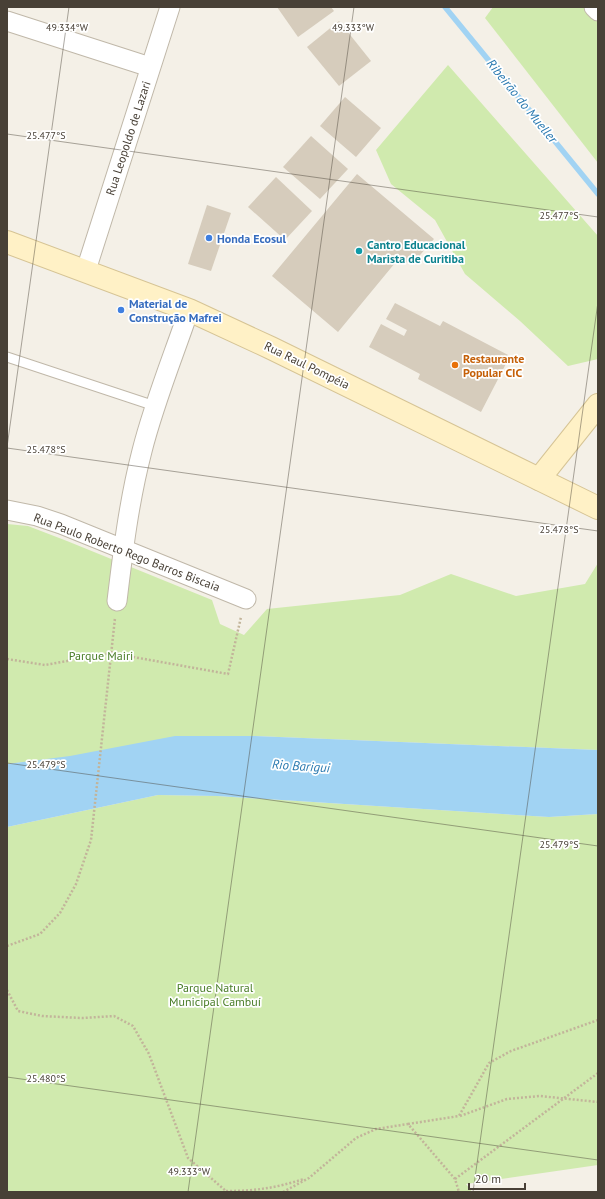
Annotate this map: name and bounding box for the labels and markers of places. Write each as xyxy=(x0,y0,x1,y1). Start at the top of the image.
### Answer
place label: Honda Ecosul xyxy=(217,231,286,246)
marker: Honda Ecosul xyxy=(204,233,214,243)
place label: Cantro Educacional Marista de Curitiba xyxy=(367,237,466,266)
marker: Cantro Educacional Marista de Curitiba xyxy=(354,246,364,256)
place label: Material de Construção Mafrei xyxy=(129,296,222,325)
marker: Material de Construção Mafrei xyxy=(116,305,126,315)
place label: Restaurante Popular CIC xyxy=(463,351,524,380)
marker: Restaurante Popular CIC xyxy=(450,360,460,370)

